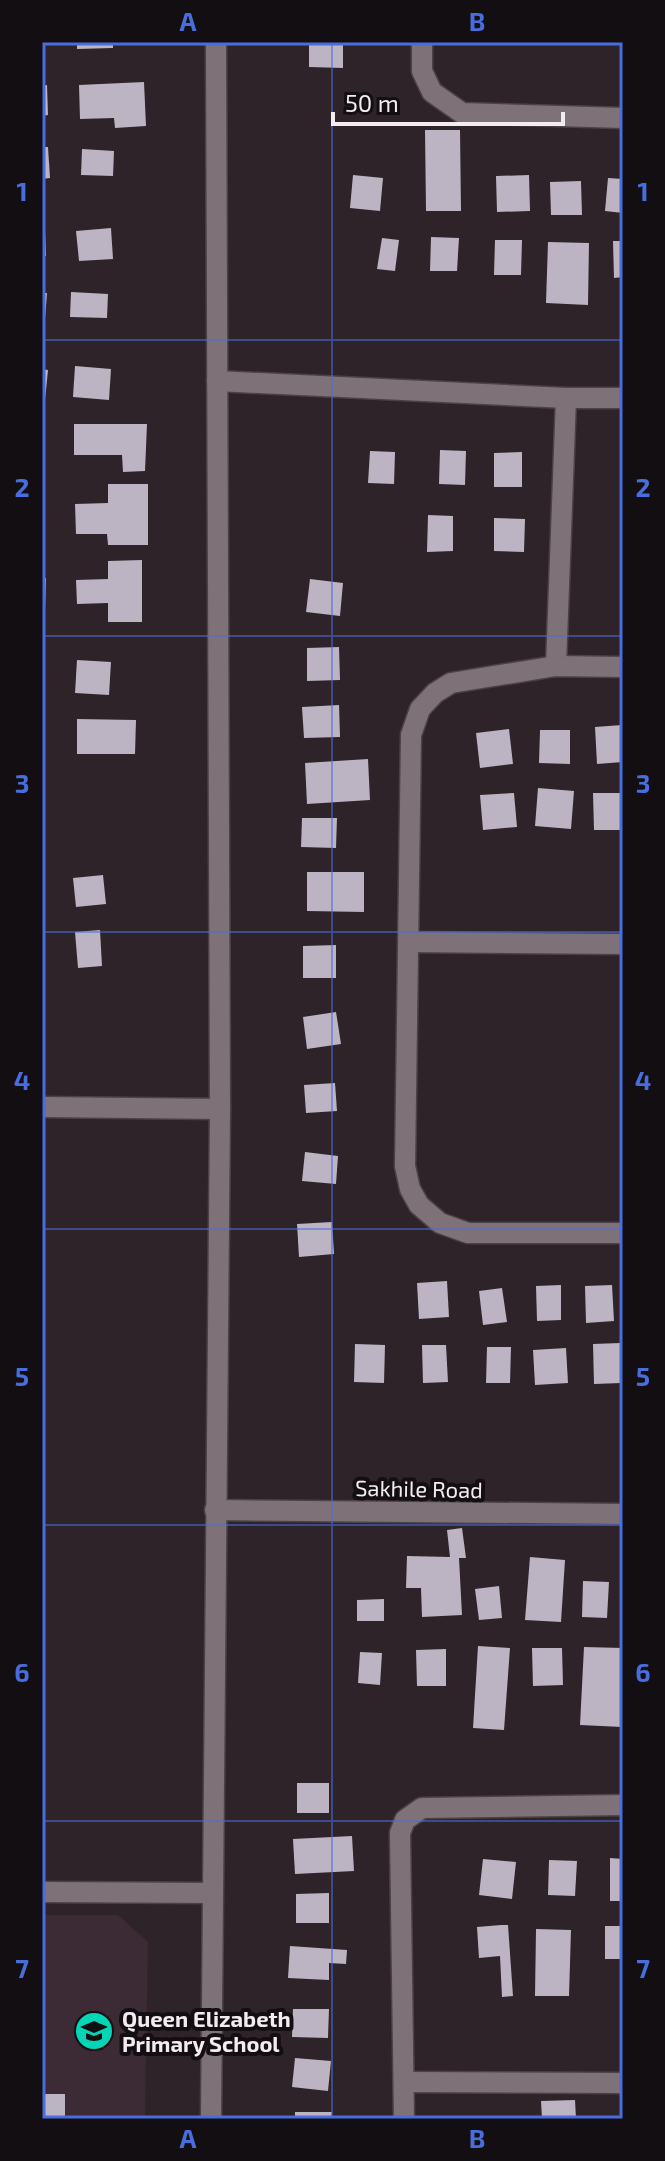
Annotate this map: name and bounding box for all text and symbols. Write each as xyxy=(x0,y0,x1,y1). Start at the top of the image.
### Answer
text: A xyxy=(180,5,197,36)
text: B xyxy=(469,5,485,36)
scale bar xyxy=(333,76,563,126)
text: 50 m xyxy=(345,88,399,117)
text: 1 xyxy=(16,175,28,206)
text: 1 xyxy=(637,175,649,206)
text: 2 xyxy=(14,471,30,502)
text: 2 xyxy=(635,471,651,502)
text: 3 xyxy=(15,767,29,798)
text: 3 xyxy=(636,767,650,798)
text: 4 xyxy=(14,1064,30,1095)
text: 4 xyxy=(635,1064,651,1095)
text: 5 xyxy=(15,1360,29,1391)
text: 5 xyxy=(636,1360,650,1391)
street label: Sakhile Road xyxy=(355,1474,483,1502)
text: 6 xyxy=(14,1656,30,1687)
text: 6 xyxy=(635,1656,651,1687)
text: 7 xyxy=(15,1952,29,1983)
text: 7 xyxy=(636,1952,650,1983)
place label: Queen Elizabeth Primary School xyxy=(122,2005,291,2057)
school or university icon: Queen Elizabeth Primary School xyxy=(73,2010,115,2052)
text: A xyxy=(180,2122,197,2153)
text: B xyxy=(469,2122,485,2153)

